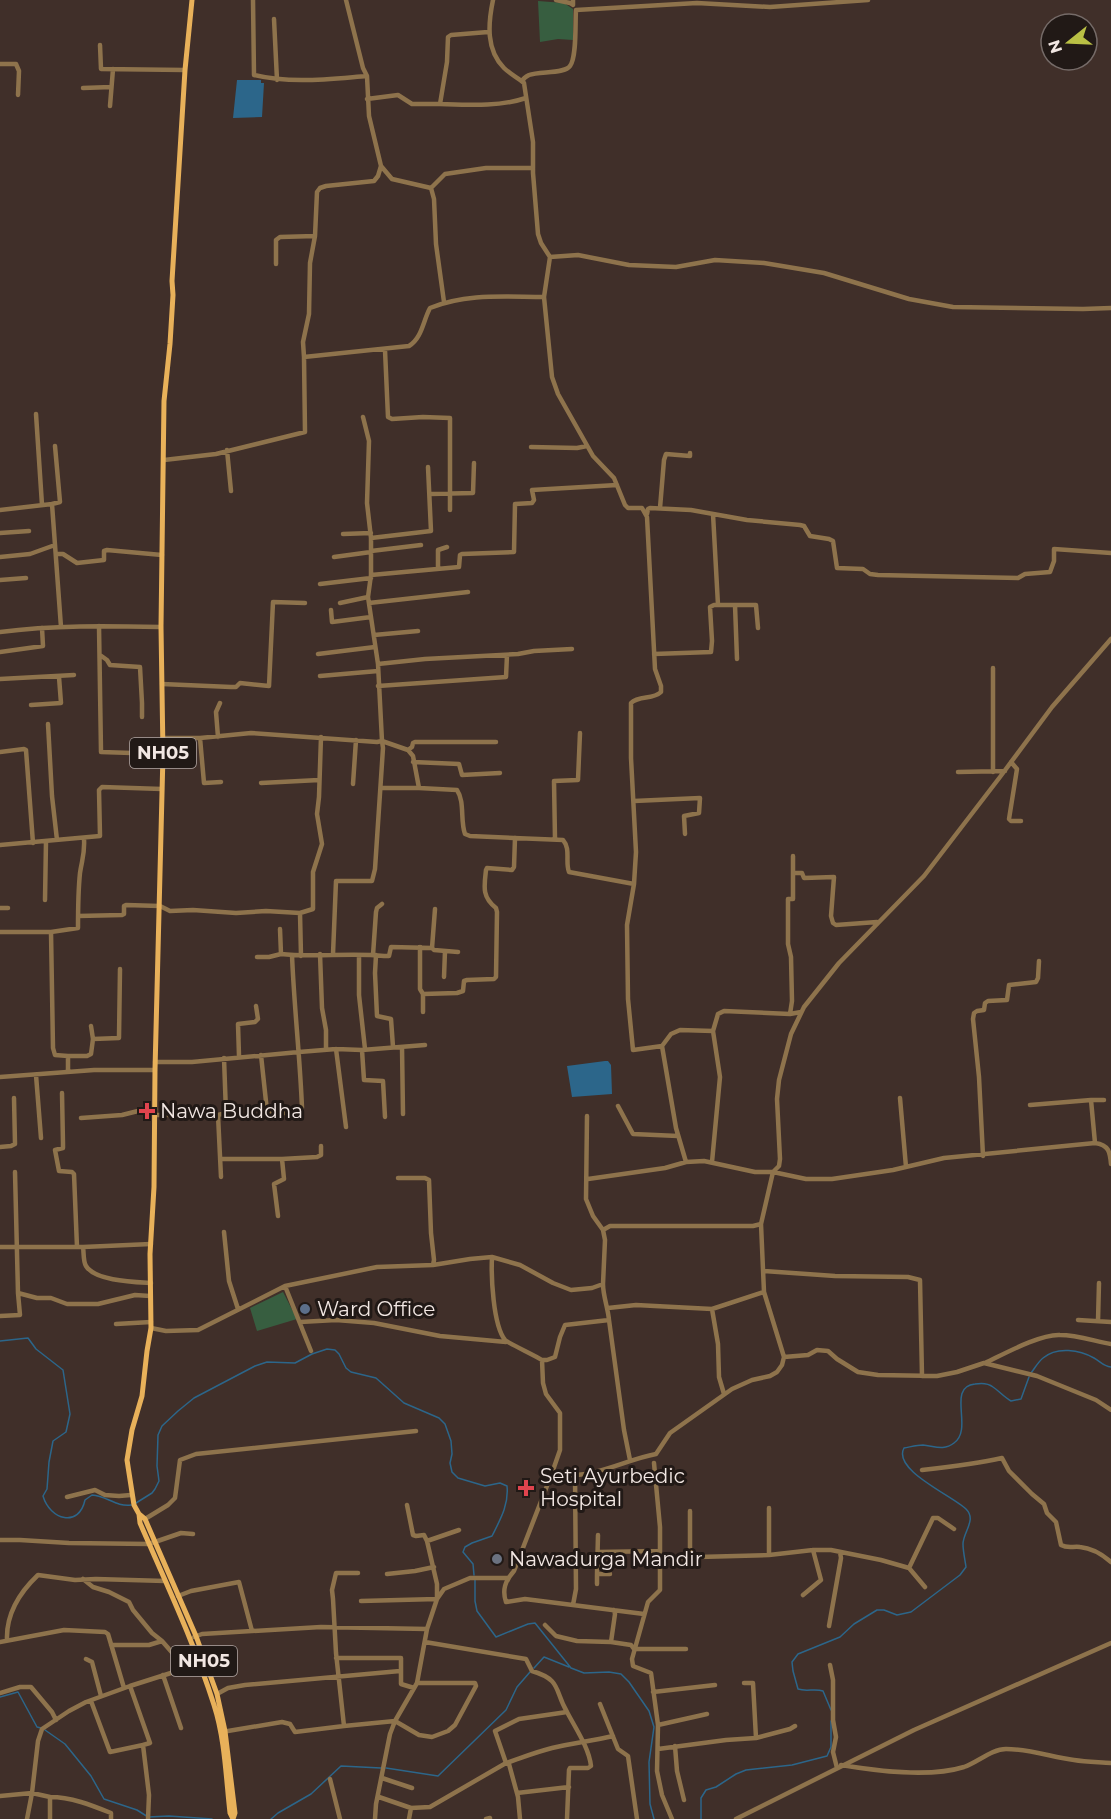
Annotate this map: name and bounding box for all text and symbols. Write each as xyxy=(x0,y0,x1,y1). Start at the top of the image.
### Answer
north arrow xyxy=(1039,12,1099,72)
text: N xyxy=(1044,37,1066,56)
road number: NH05 xyxy=(130,738,196,768)
place label: Nawa Buddha xyxy=(160,1099,303,1123)
marker: Nawa Buddha xyxy=(138,1102,156,1120)
place label: Ward Office xyxy=(317,1297,435,1321)
marker: Ward Office xyxy=(298,1302,312,1316)
place label: Seti Ayurbedic Hospital xyxy=(540,1464,685,1511)
marker: Seti Ayurbedic Hospital xyxy=(517,1479,535,1497)
place label: Nawadurga Mandir xyxy=(509,1547,703,1571)
marker: Nawadurga Mandir xyxy=(490,1552,504,1566)
road number: NH05 xyxy=(171,1646,237,1676)

